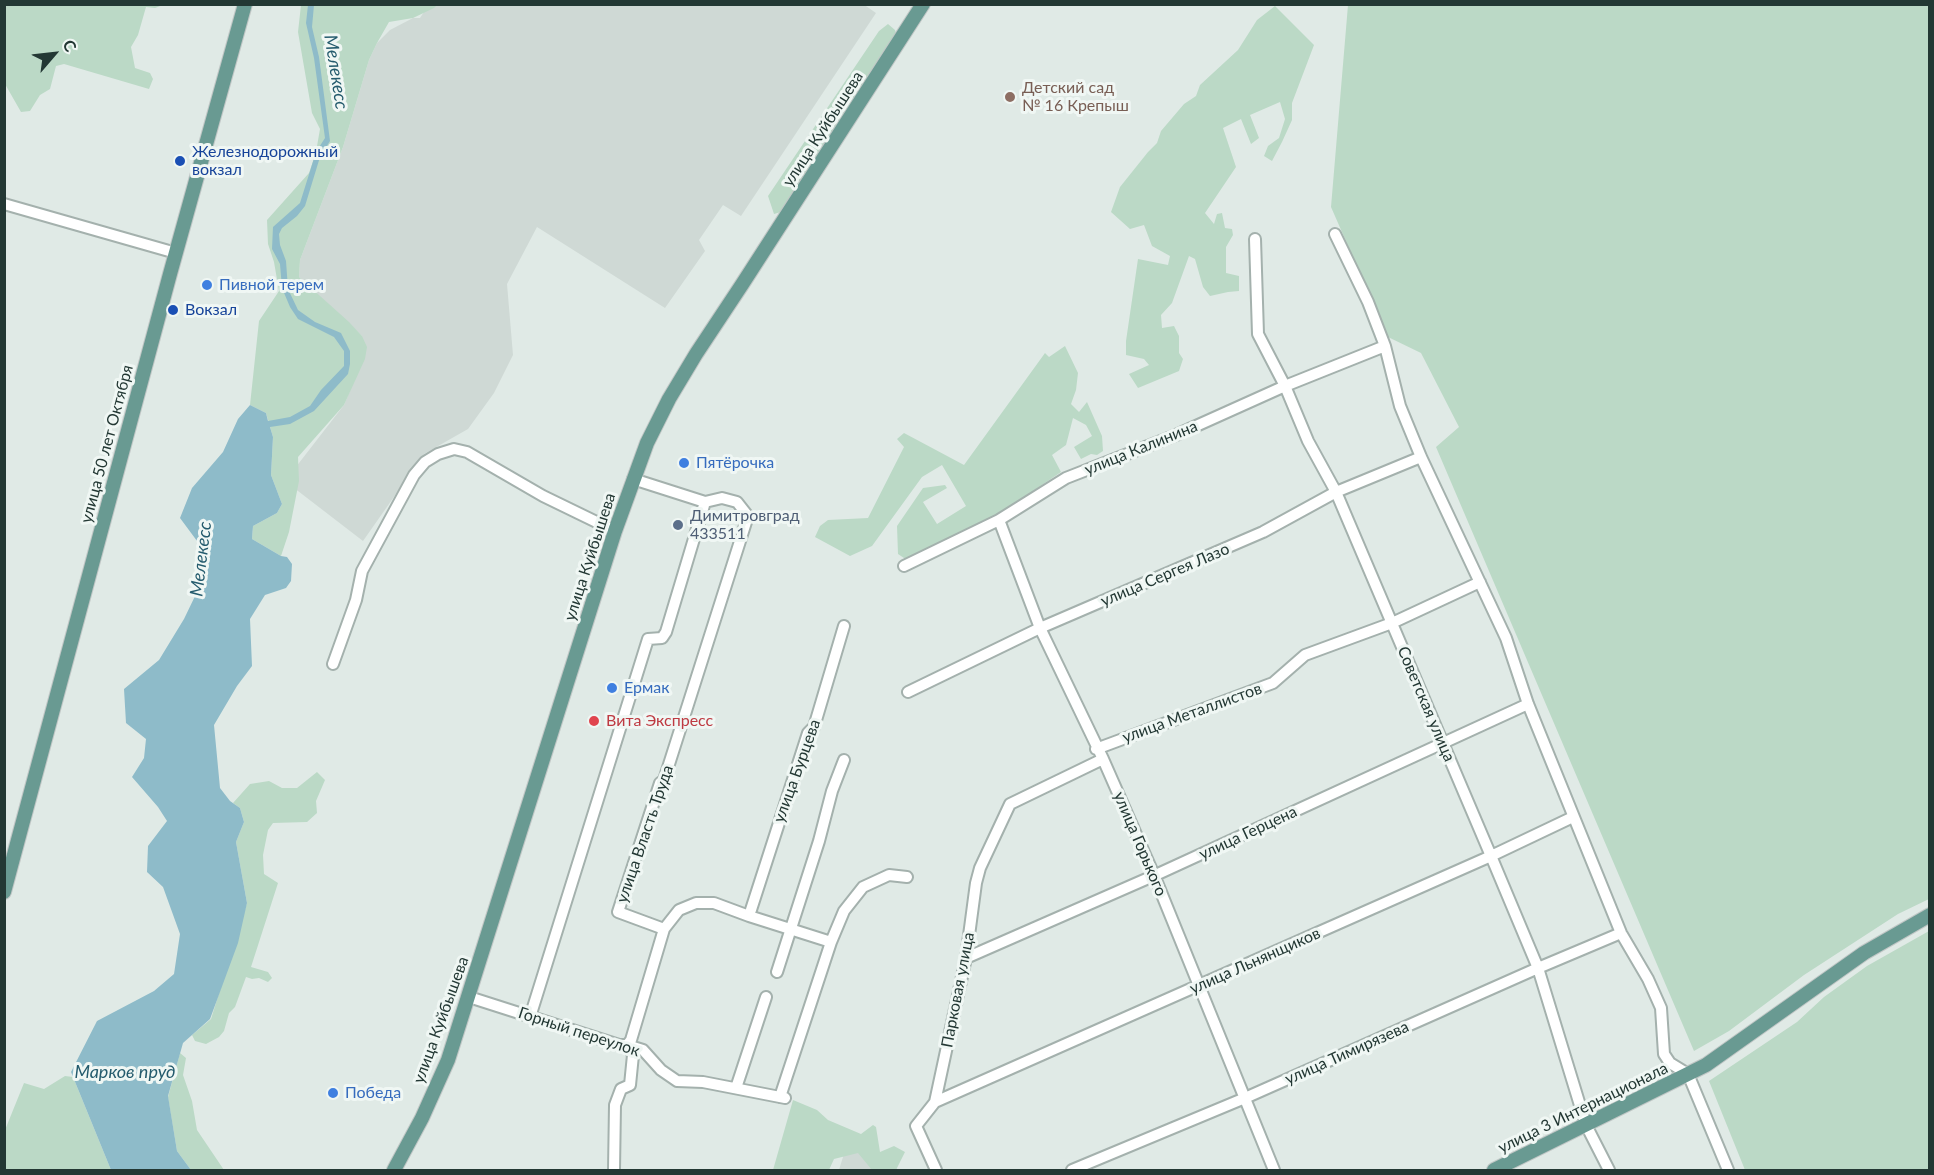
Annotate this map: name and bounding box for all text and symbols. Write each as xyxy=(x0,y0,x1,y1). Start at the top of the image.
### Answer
north arrow xyxy=(24,24,84,84)
water label: Мелекесс xyxy=(319,33,353,111)
text: С xyxy=(59,36,81,54)
street label: улица Куйбышева xyxy=(779,68,867,190)
place label: Детский сад № 16 Крепыш xyxy=(1022,78,1129,116)
marker: Детский сад № 16 Крепыш xyxy=(1003,90,1017,104)
place label: Железнодорожный вокзал xyxy=(192,142,338,180)
marker: Железнодорожный вокзал xyxy=(173,154,187,168)
place label: Пивной терем xyxy=(219,275,324,295)
marker: Пивной терем xyxy=(200,278,214,292)
place label: Вокзал xyxy=(185,300,237,320)
marker: Вокзал xyxy=(166,303,180,317)
street label: улица 50 лет Октября xyxy=(77,363,137,525)
street label: улица Калинина xyxy=(1082,417,1200,479)
place label: Пятёрочка xyxy=(696,453,774,473)
marker: Пятёрочка xyxy=(677,456,691,470)
street label: улица Куйбышева xyxy=(560,491,620,623)
place label: Димитровград 433511 xyxy=(690,506,800,544)
marker: Димитровград 433511 xyxy=(671,518,685,532)
water label: Мелекесс xyxy=(186,520,216,598)
street label: улица Сергея Лазо xyxy=(1098,539,1232,611)
street label: Советская улица xyxy=(1393,644,1459,764)
place label: Ермак xyxy=(624,678,669,698)
street label: улица Металлистов xyxy=(1120,679,1264,747)
marker: Ермак xyxy=(605,681,619,695)
place label: Вита Экспресс xyxy=(606,711,713,731)
marker: Вита Экспресс xyxy=(587,714,601,728)
street label: улица Бурцева xyxy=(769,717,825,825)
street label: улица Власть Труда xyxy=(612,763,678,905)
street label: улица Горького xyxy=(1109,789,1171,899)
street label: улица Герцена xyxy=(1196,802,1300,864)
street label: улица Льнянщиков xyxy=(1187,924,1323,998)
street label: Парковая улица xyxy=(937,931,979,1049)
street label: улица Куйбышева xyxy=(409,954,473,1086)
street label: Горный переулок xyxy=(516,1003,642,1061)
street label: улица Тимирязева xyxy=(1282,1017,1412,1089)
street label: улица 3 Интернационала xyxy=(1495,1058,1671,1158)
water label: Марков пруд xyxy=(74,1061,176,1083)
place label: Победа xyxy=(345,1083,401,1103)
marker: Победа xyxy=(326,1086,340,1100)

